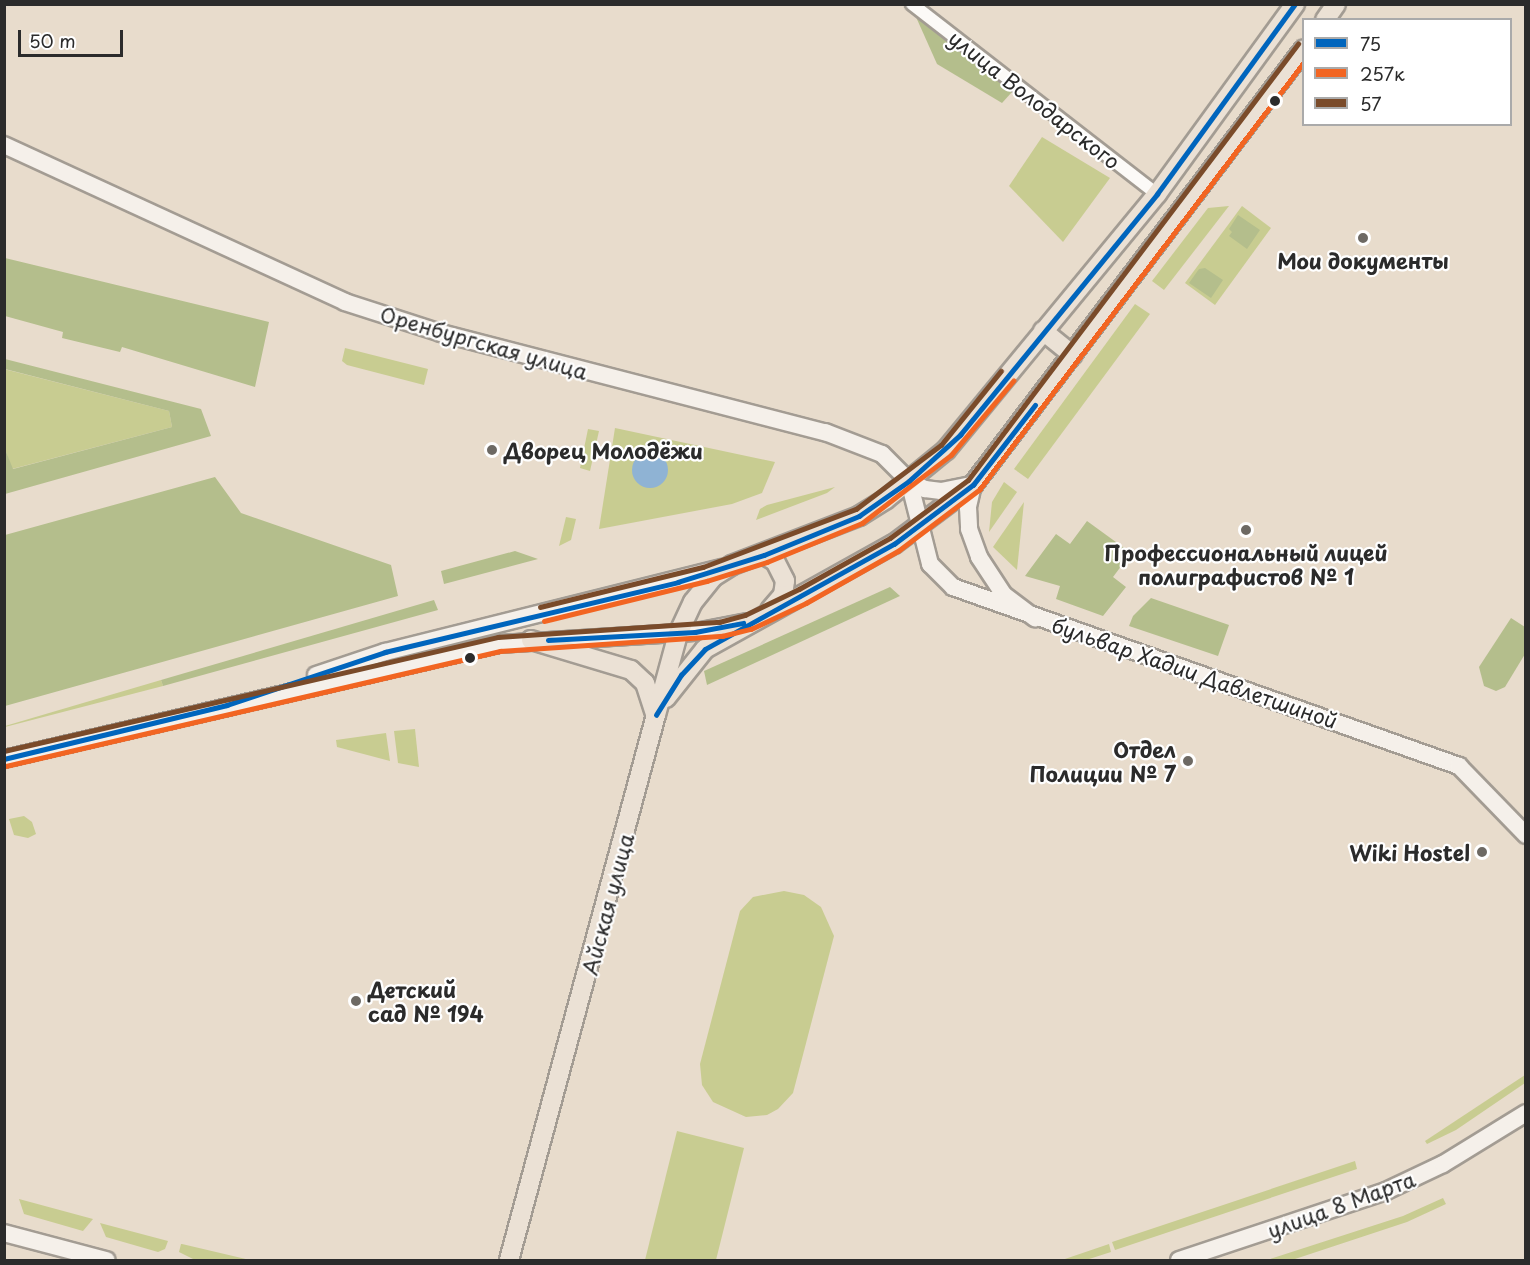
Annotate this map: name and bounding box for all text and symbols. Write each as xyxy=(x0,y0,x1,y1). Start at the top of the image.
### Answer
scale bar xyxy=(21,18,126,56)
legend xyxy=(1302,18,1512,126)
street label: улица Володарского xyxy=(944,24,1126,174)
text: 50 m xyxy=(29,27,76,54)
text: 75 xyxy=(1360,30,1381,57)
text: 257к xyxy=(1360,60,1405,87)
text: 57 xyxy=(1360,90,1382,117)
unlabelled marker xyxy=(1269,95,1281,107)
marker: Мои документы xyxy=(1356,231,1370,245)
place label: Мои документы xyxy=(1277,247,1449,273)
street label: Оренбургская улица xyxy=(376,300,592,384)
place label: Дворец Молодёжи xyxy=(504,437,704,463)
marker: Дворец Молодёжи xyxy=(485,443,499,457)
marker: Профессиональный лицей полиграфистов № 1 xyxy=(1239,523,1253,537)
place label: Профессиональный лицей полиграфистов № 1 xyxy=(1104,539,1388,589)
street label: бульвар Хадии Давлетшиной xyxy=(1049,611,1341,733)
unlabelled marker xyxy=(464,652,476,664)
place label: Отдел Полиции № 7 xyxy=(1030,736,1176,786)
marker: Отдел Полиции № 7 xyxy=(1181,754,1195,768)
street label: Айская улица xyxy=(576,830,638,978)
place label: Wiki Hostel xyxy=(1348,839,1470,865)
marker: Wiki Hostel xyxy=(1475,845,1489,859)
place label: Детский сад № 194 xyxy=(368,976,484,1026)
marker: Детский сад № 194 xyxy=(349,994,363,1008)
street label: улица 8 Марта xyxy=(1263,1165,1419,1243)

